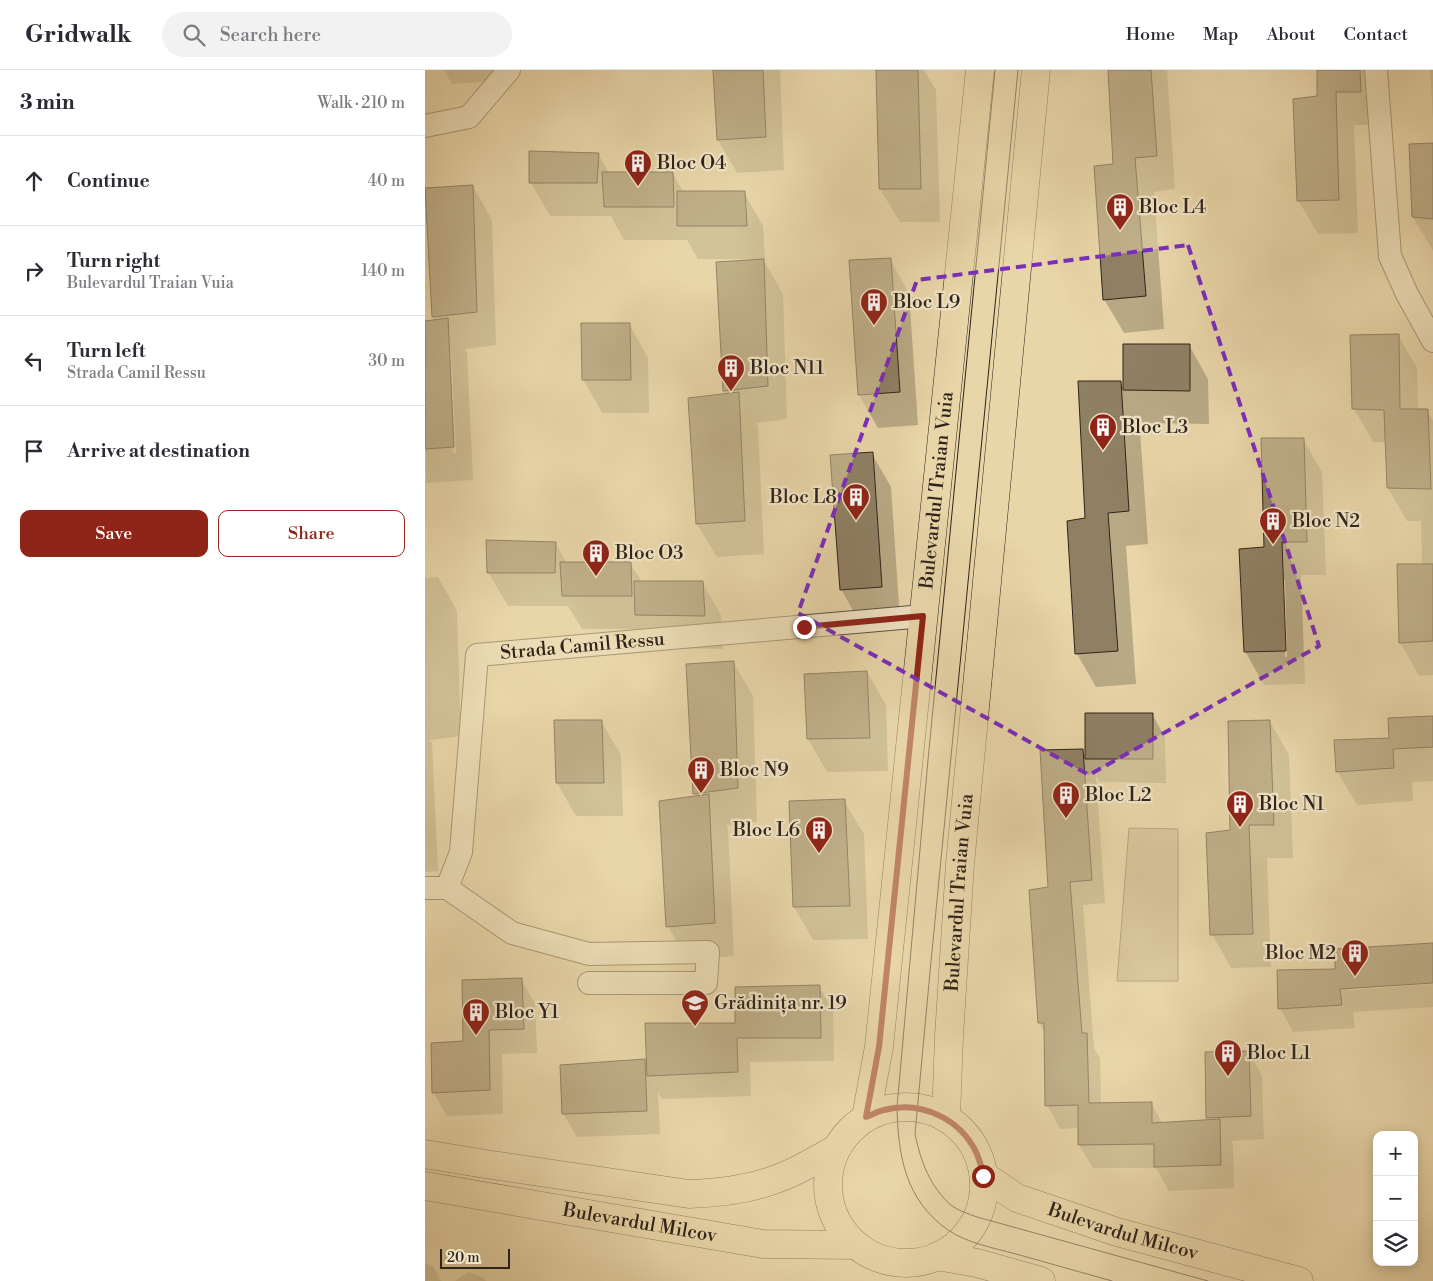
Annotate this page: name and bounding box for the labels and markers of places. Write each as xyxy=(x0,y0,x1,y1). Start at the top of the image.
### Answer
building icon: Bloc O4 xyxy=(623,148,653,187)
place label: Bloc O4 xyxy=(656,151,726,175)
building icon: Bloc L4 xyxy=(1105,192,1135,231)
place label: Bloc L4 xyxy=(1138,195,1206,219)
building icon: Bloc L9 xyxy=(859,287,889,326)
place label: Bloc L9 xyxy=(892,290,960,314)
building icon: Bloc N11 xyxy=(716,353,746,392)
place label: Bloc N11 xyxy=(749,356,824,380)
building icon: Bloc L3 xyxy=(1088,412,1118,451)
place label: Bloc L3 xyxy=(1121,415,1188,439)
building icon: Bloc L8 xyxy=(841,482,871,521)
place label: Bloc L8 xyxy=(769,485,837,509)
building icon: Bloc N2 xyxy=(1258,506,1288,545)
place label: Bloc N2 xyxy=(1291,509,1360,533)
building icon: Bloc O3 xyxy=(581,538,611,577)
place label: Bloc O3 xyxy=(614,541,684,565)
building icon: Bloc N9 xyxy=(686,755,716,794)
place label: Bloc N9 xyxy=(719,758,789,782)
building icon: Bloc L2 xyxy=(1051,780,1081,819)
place label: Bloc L2 xyxy=(1084,783,1152,807)
building icon: Bloc N1 xyxy=(1225,789,1255,828)
place label: Bloc N1 xyxy=(1258,792,1325,816)
building icon: Bloc L6 xyxy=(804,815,834,854)
place label: Bloc L6 xyxy=(732,818,800,842)
building icon: Bloc M2 xyxy=(1340,938,1370,977)
place label: Bloc M2 xyxy=(1264,941,1336,965)
school or university icon: Grădinița nr. 19 xyxy=(680,988,710,1027)
place label: Grădinița nr. 19 xyxy=(714,991,847,1015)
building icon: Bloc Y1 xyxy=(461,997,491,1036)
place label: Bloc Y1 xyxy=(494,1000,559,1024)
building icon: Bloc L1 xyxy=(1213,1038,1243,1077)
place label: Bloc L1 xyxy=(1246,1041,1311,1065)

